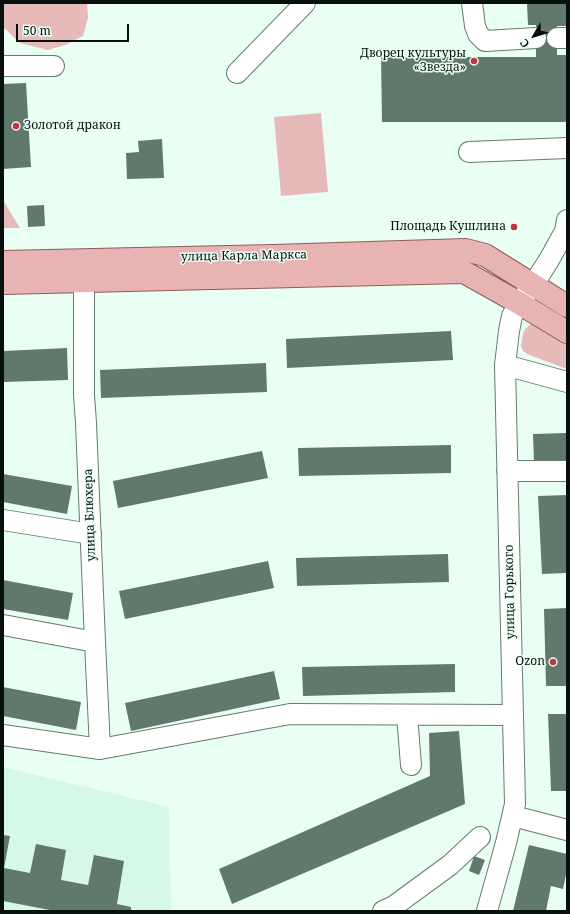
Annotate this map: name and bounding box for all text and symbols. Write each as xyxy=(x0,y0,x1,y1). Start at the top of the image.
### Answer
scale bar xyxy=(18,16,131,42)
north arrow xyxy=(514,16,554,56)
text: 50 m xyxy=(23,22,51,39)
text: С xyxy=(516,36,532,51)
place label: Дворец культуры «Звезда» xyxy=(360,47,466,75)
marker: Дворец культуры «Звезда» xyxy=(469,56,479,66)
place label: Золотой дракон xyxy=(24,119,121,133)
marker: Золотой дракон xyxy=(11,121,21,131)
place label: Площадь Кушлина xyxy=(390,220,506,234)
marker: Площадь Кушлина xyxy=(509,222,519,232)
street label: улица Карла Маркса xyxy=(181,248,307,264)
street label: улица Блюхера xyxy=(81,468,99,562)
street label: улица Горького xyxy=(502,545,518,639)
place label: Ozon xyxy=(515,655,545,669)
marker: Ozon xyxy=(548,657,558,667)

